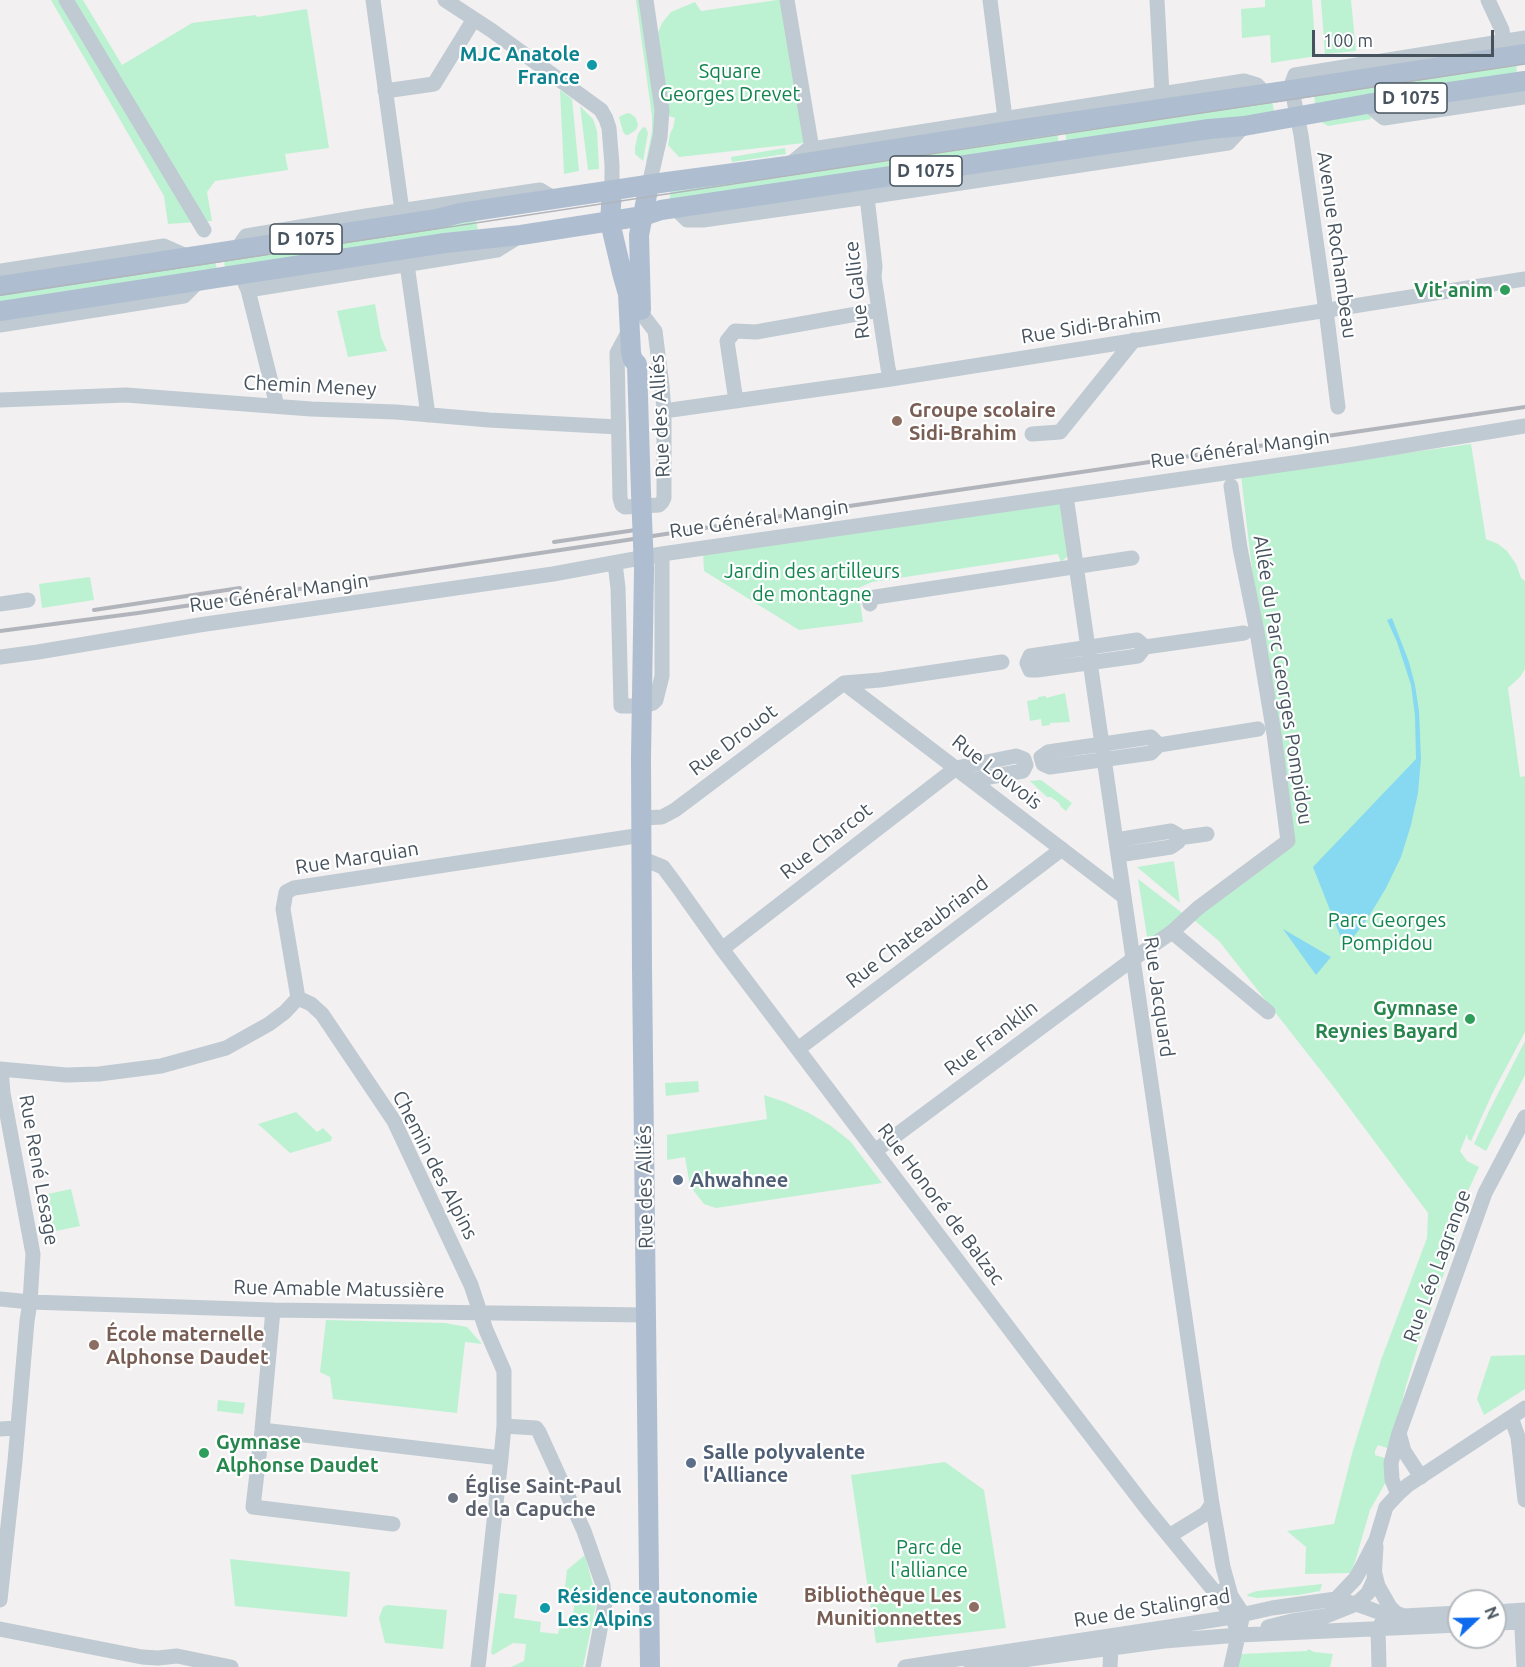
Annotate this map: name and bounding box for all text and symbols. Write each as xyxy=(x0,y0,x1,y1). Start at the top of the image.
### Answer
scale bar xyxy=(1315,18,1496,56)
text: 100 m xyxy=(1323,30,1373,50)
place label: MJC Anatole France xyxy=(460,42,580,89)
marker: MJC Anatole France xyxy=(585,58,599,72)
park label: Square Georges Drevet xyxy=(660,59,800,106)
road number: D 1075 xyxy=(1375,83,1447,113)
street label: Avenue Rochambeau xyxy=(1312,150,1362,340)
road number: D 1075 xyxy=(890,156,962,186)
road number: D 1075 xyxy=(270,224,342,254)
street label: Rue Gallice xyxy=(839,240,875,340)
place label: Vit'anim xyxy=(1414,278,1493,302)
marker: Vit'anim xyxy=(1498,283,1512,297)
street label: Rue Sidi-Brahim xyxy=(1019,303,1163,349)
street label: Rue des Alliés xyxy=(645,354,675,478)
street label: Chemin Meney xyxy=(243,371,377,401)
place label: Groupe scolaire Sidi-Brahim xyxy=(909,398,1056,445)
marker: Groupe scolaire Sidi-Brahim xyxy=(890,414,904,428)
street label: Rue Général Mangin xyxy=(1149,425,1331,473)
street label: Rue Général Mangin xyxy=(668,495,850,543)
street label: Allée du Parc Georges Pompidou xyxy=(1248,534,1318,826)
park label: Jardin des artilleurs de montagne xyxy=(724,559,900,606)
street label: Rue Général Mangin xyxy=(188,569,370,617)
street label: Rue Drouot xyxy=(684,699,782,781)
street label: Rue Louvois xyxy=(947,729,1047,815)
street label: Rue Charcot xyxy=(775,798,877,884)
street label: Rue Marquian xyxy=(294,836,420,880)
street label: Rue Chateaubriand xyxy=(841,871,993,993)
park label: Parc Georges Pompidou xyxy=(1328,908,1446,955)
street label: Rue Jacquard xyxy=(1139,935,1179,1059)
street label: Rue Franklin xyxy=(940,995,1042,1081)
place label: Gymnase Reynies Bayard xyxy=(1315,996,1458,1043)
marker: Gymnase Reynies Bayard xyxy=(1463,1012,1477,1026)
street label: Chemin des Alpins xyxy=(387,1087,483,1243)
street label: Rue René Lesage xyxy=(14,1093,64,1247)
street label: Rue Honoré de Balzac xyxy=(873,1119,1009,1289)
street label: Rue des Alliés xyxy=(632,1125,658,1249)
place label: Ahwahnee xyxy=(690,1168,788,1192)
marker: Ahwahnee xyxy=(671,1173,685,1187)
street label: Rue Léo Lagrange xyxy=(1398,1186,1476,1346)
street label: Rue Amable Matussière xyxy=(233,1275,445,1303)
place label: École maternelle Alphonse Daudet xyxy=(106,1322,268,1369)
marker: École maternelle Alphonse Daudet xyxy=(87,1338,101,1352)
place label: Gymnase Alphonse Daudet xyxy=(216,1430,378,1477)
place label: Salle polyvalente l'Alliance xyxy=(703,1440,865,1487)
marker: Gymnase Alphonse Daudet xyxy=(197,1446,211,1460)
marker: Salle polyvalente l'Alliance xyxy=(684,1456,698,1470)
place label: Église Saint-Paul de la Capuche xyxy=(465,1474,621,1521)
marker: Église Saint-Paul de la Capuche xyxy=(446,1491,460,1505)
park label: Parc de l'alliance xyxy=(890,1535,968,1582)
place label: Bibliothèque Les Munitionnettes xyxy=(804,1583,962,1630)
place label: Résidence autonomie Les Alpins xyxy=(557,1584,758,1631)
street label: Rue de Stalingrad xyxy=(1072,1584,1232,1632)
north arrow xyxy=(1447,1589,1507,1649)
marker: Bibliothèque Les Munitionnettes xyxy=(967,1600,981,1614)
marker: Résidence autonomie Les Alpins xyxy=(538,1601,552,1615)
text: N xyxy=(1481,1604,1502,1622)

